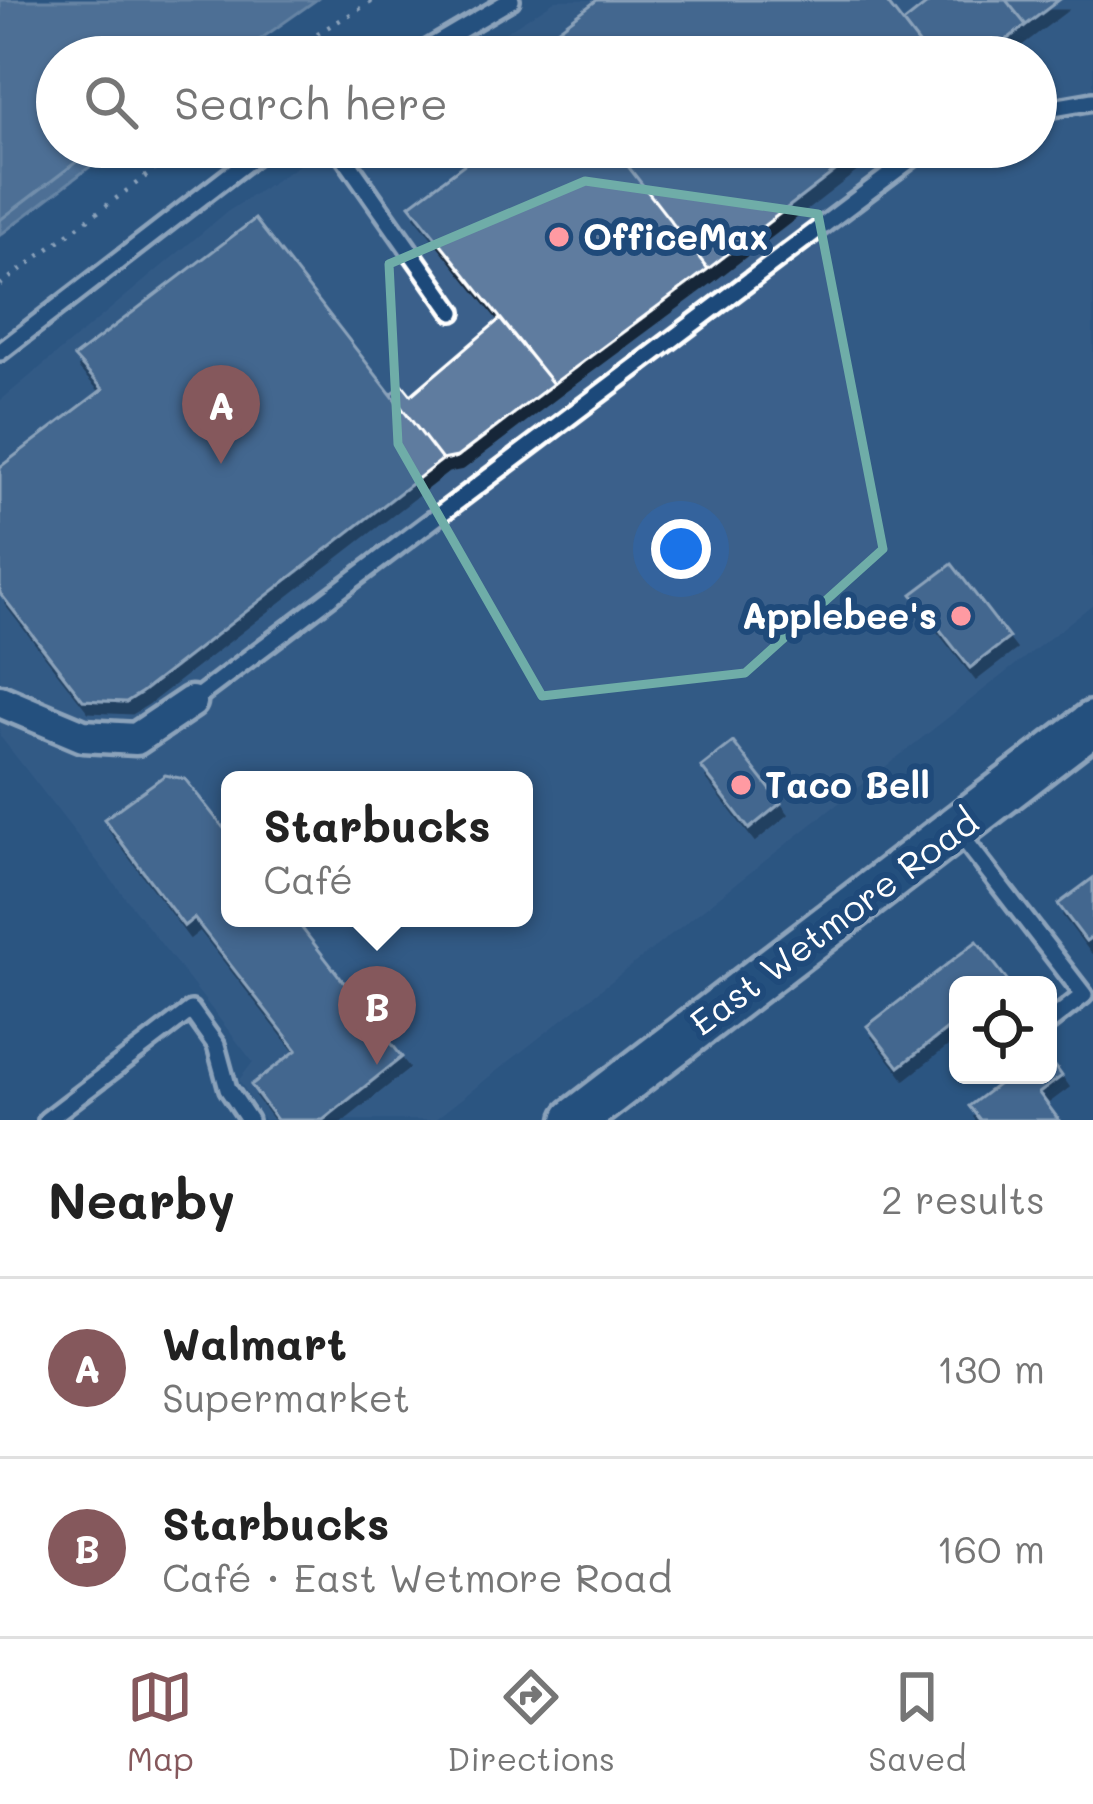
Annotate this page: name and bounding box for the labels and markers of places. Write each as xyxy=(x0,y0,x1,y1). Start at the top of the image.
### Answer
place label: OfficeMax xyxy=(583,212,768,259)
marker: OfficeMax xyxy=(546,224,572,250)
pin: A xyxy=(182,365,260,464)
place label: Applebee's xyxy=(742,591,937,638)
marker: Applebee's xyxy=(948,603,974,629)
place label: Taco Bell xyxy=(765,760,930,807)
marker: Taco Bell xyxy=(728,772,754,798)
pin: B xyxy=(338,966,416,1065)

